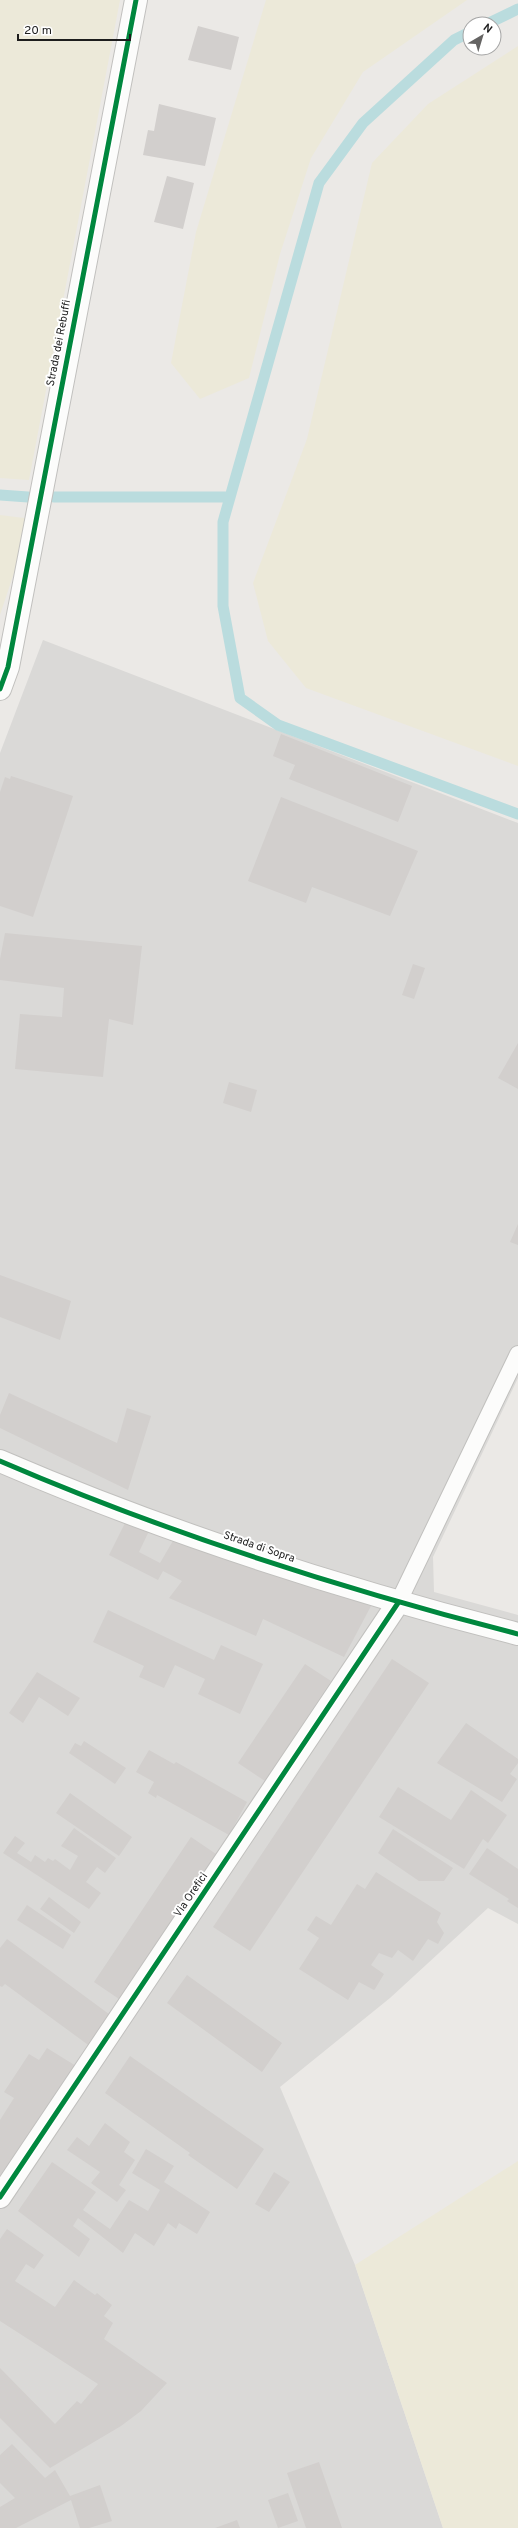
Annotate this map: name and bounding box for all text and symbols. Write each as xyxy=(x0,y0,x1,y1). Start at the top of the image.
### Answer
scale bar xyxy=(18,16,130,42)
north arrow xyxy=(462,16,502,56)
text: N xyxy=(480,21,495,37)
text: 20 m xyxy=(24,23,52,39)
street label: Strada dei Rebuffi xyxy=(44,299,74,387)
street label: Strada di Sopra xyxy=(221,1528,297,1566)
street label: Via Orefici xyxy=(171,1870,211,1920)

